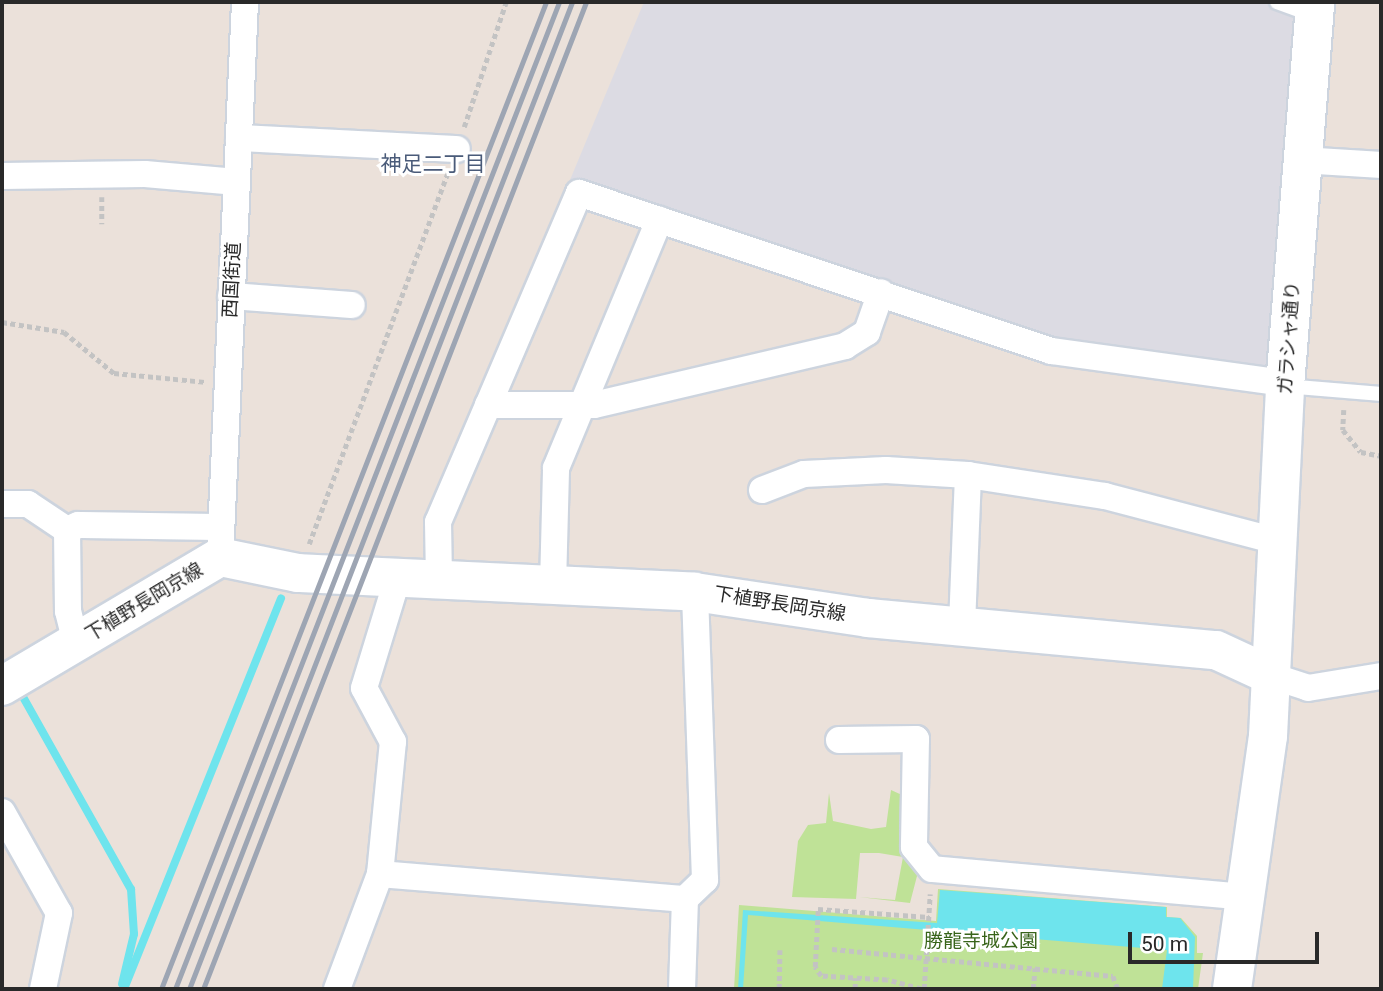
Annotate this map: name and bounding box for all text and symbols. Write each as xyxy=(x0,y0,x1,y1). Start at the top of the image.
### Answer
district label: 神足二丁目 xyxy=(381,151,485,177)
street label: 西国街道 xyxy=(219,241,245,319)
street label: ガラシャ通り xyxy=(1274,280,1304,396)
street label: 下植野長岡京線 xyxy=(81,558,207,646)
street label: 下植野長岡京線 xyxy=(713,582,847,626)
scale bar xyxy=(1131,918,1322,962)
park label: 勝龍寺城公園 xyxy=(924,930,1038,952)
text: 50 m xyxy=(1141,932,1188,956)

